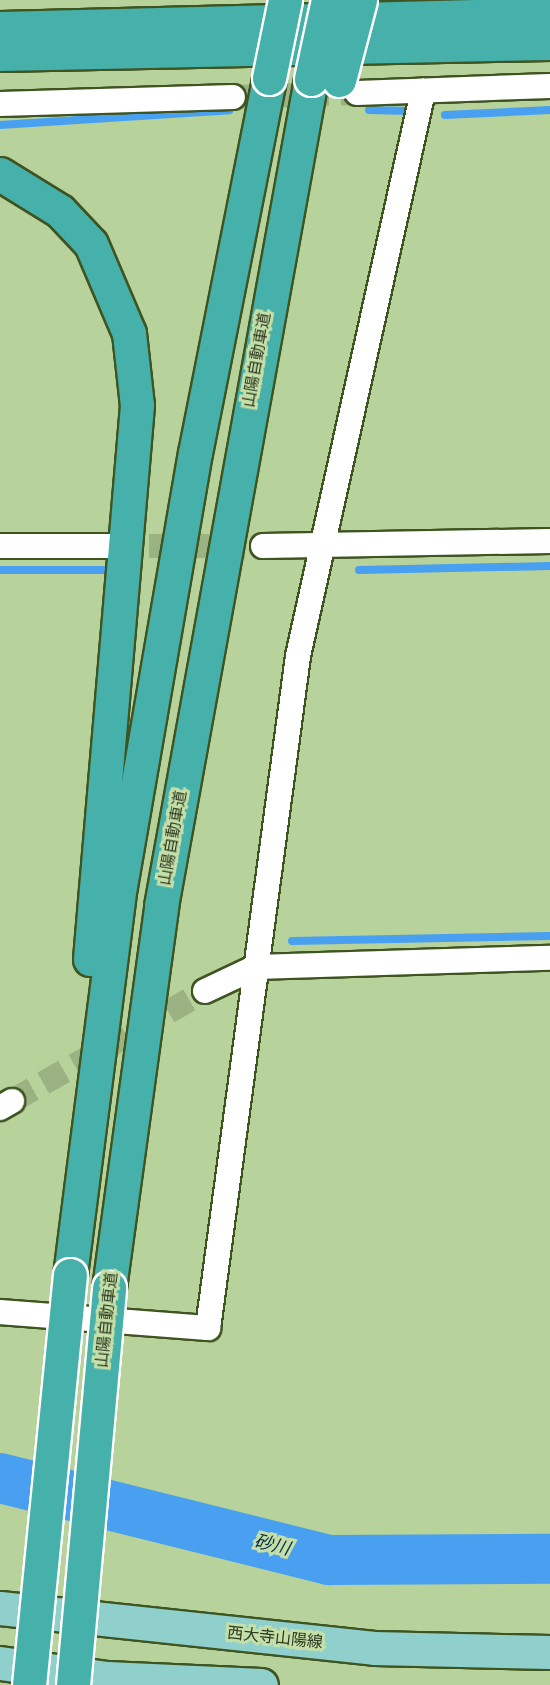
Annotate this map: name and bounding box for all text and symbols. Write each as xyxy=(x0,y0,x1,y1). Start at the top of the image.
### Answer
street label: 山陽自動車道 xyxy=(239,311,275,409)
street label: 山陽自動車道 xyxy=(155,789,191,887)
street label: 山陽自動車道 xyxy=(92,1271,122,1369)
water label: 砂川 xyxy=(252,1530,292,1560)
street label: 西大寺山陽線 xyxy=(226,1623,324,1653)

